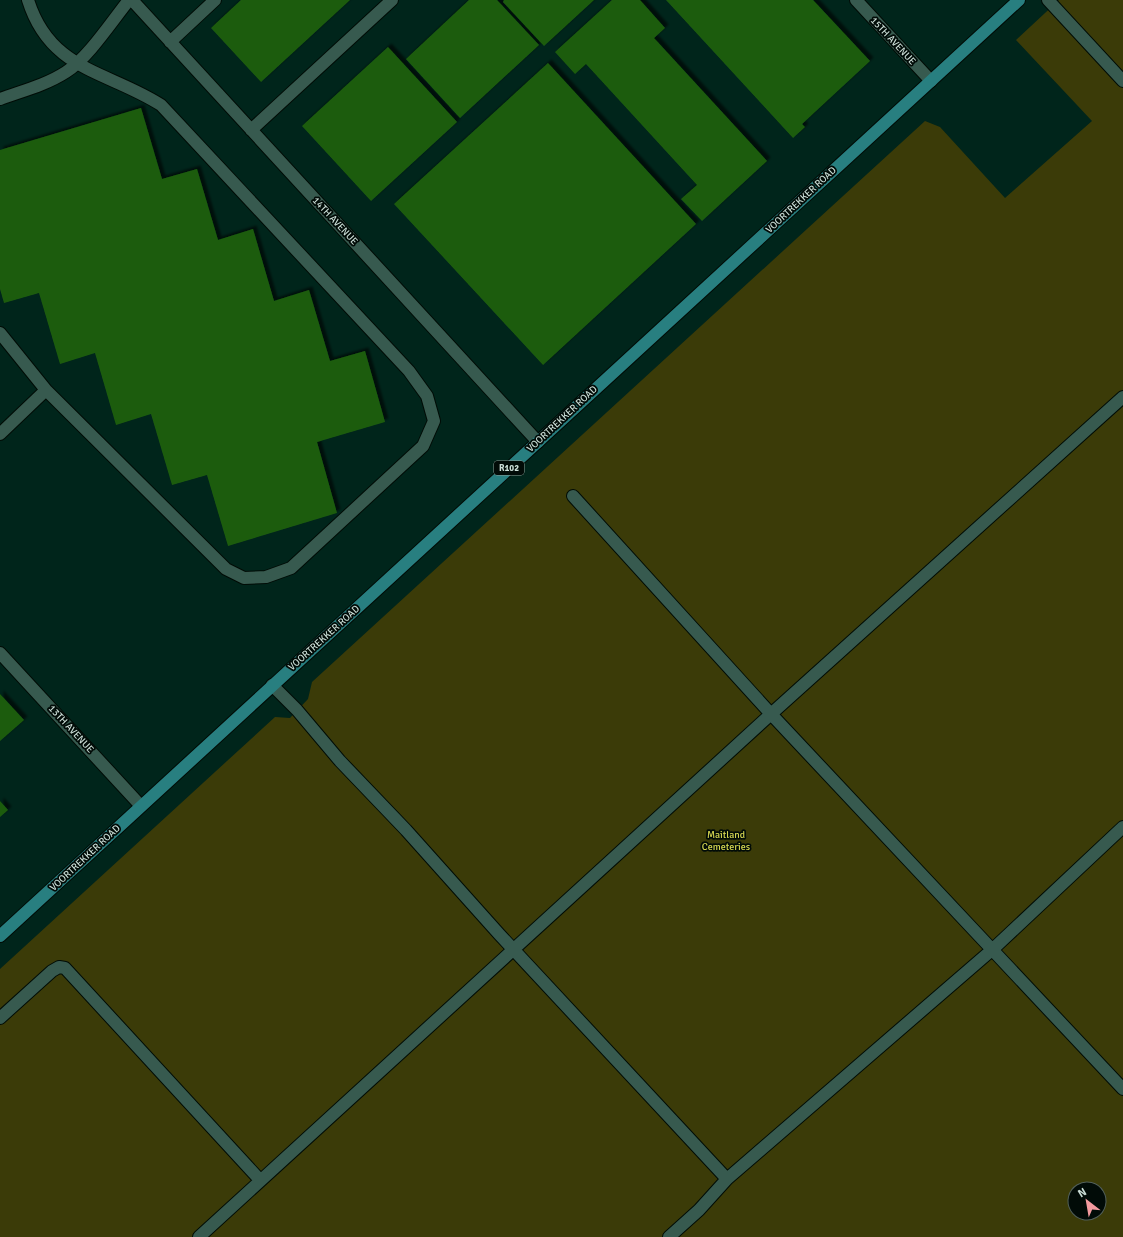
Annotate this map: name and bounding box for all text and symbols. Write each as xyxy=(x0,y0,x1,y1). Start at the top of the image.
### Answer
street label: 15TH AVENUE xyxy=(868,15,918,68)
street label: VOORTREKKER ROAD xyxy=(763,164,839,236)
street label: 14TH AVENUE xyxy=(310,195,360,248)
street label: VOORTREKKER ROAD xyxy=(524,383,600,455)
road number: R102 xyxy=(494,461,524,475)
street label: VOORTREKKER ROAD xyxy=(286,603,362,673)
street label: 13TH AVENUE xyxy=(46,703,96,756)
street label: VOORTREKKER ROAD xyxy=(47,822,123,894)
park label: Maitland Cemeteries xyxy=(702,829,751,853)
north arrow xyxy=(1067,1181,1107,1221)
text: N xyxy=(1075,1185,1089,1200)

